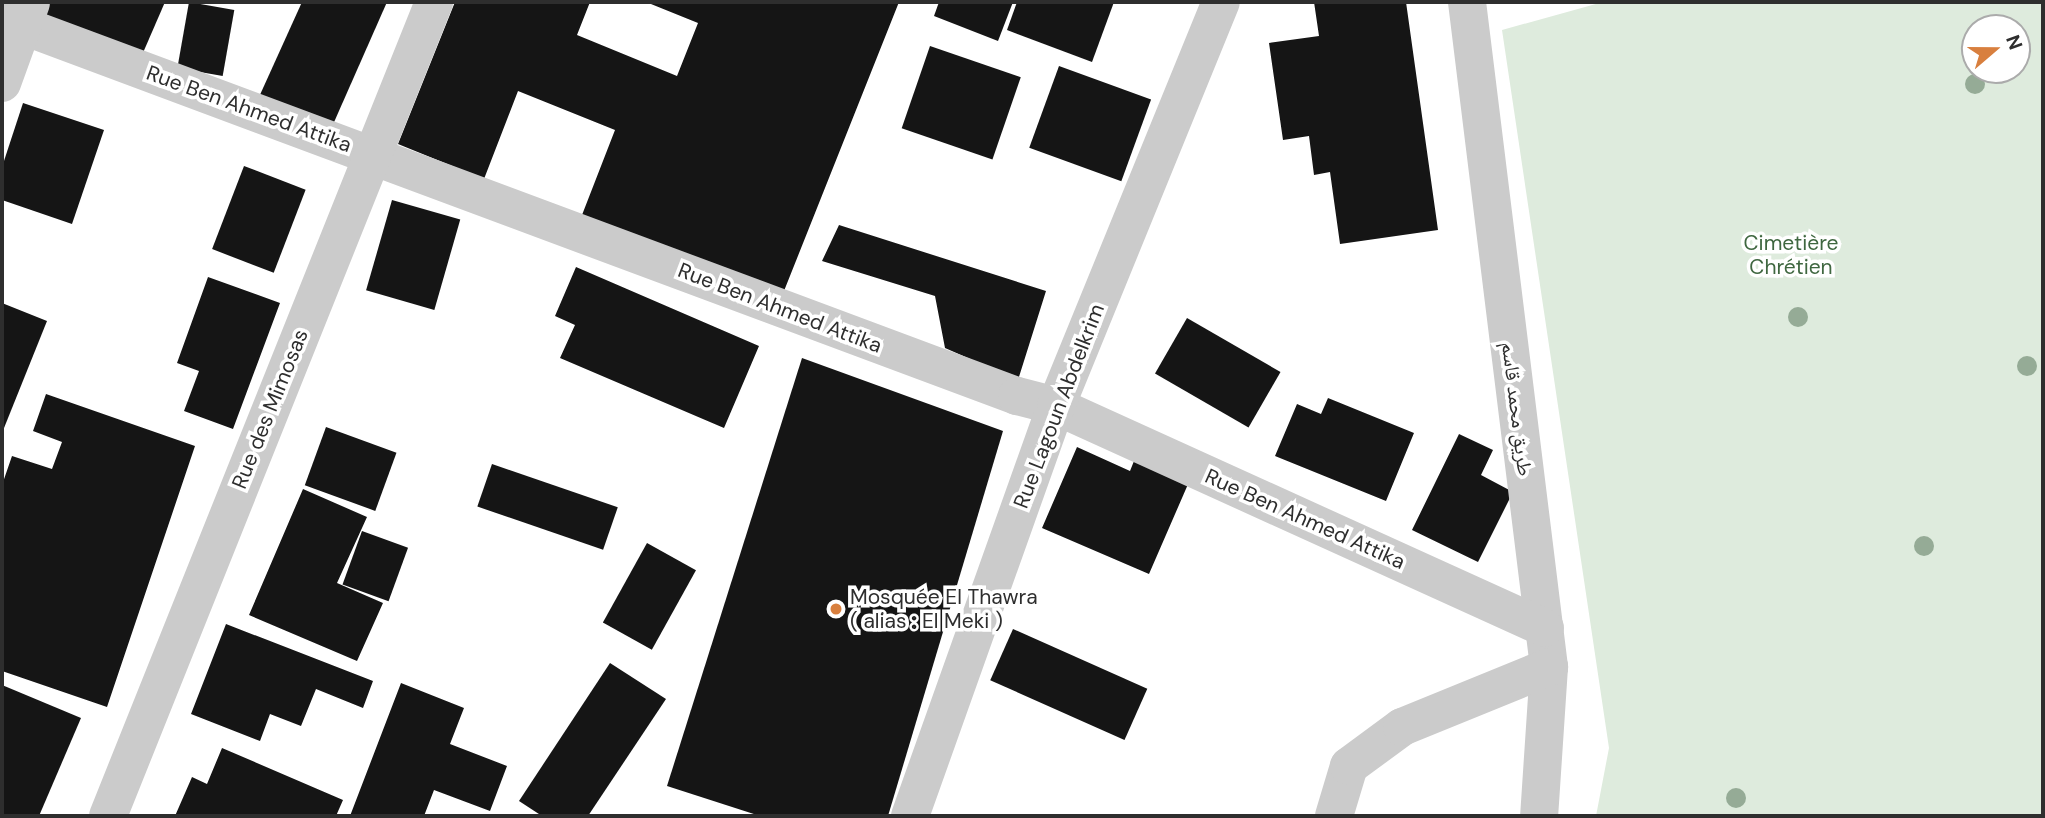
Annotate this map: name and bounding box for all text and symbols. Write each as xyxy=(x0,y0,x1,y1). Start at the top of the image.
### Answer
north arrow xyxy=(1961,14,2031,84)
text: N xyxy=(2000,32,2028,53)
street label: Rue Ben Ahmed Attika xyxy=(143,60,355,158)
park label: Cimetière Chrétien xyxy=(1744,230,1838,280)
street label: Rue Ben Ahmed Attika xyxy=(675,258,885,358)
street label: Rue Lagoun Abdelkrim xyxy=(1008,300,1110,512)
street label: Rue des Mimosas xyxy=(227,326,313,492)
street label: طريق محمد قاسم xyxy=(1496,340,1538,478)
street label: Rue Ben Ahmed Attika xyxy=(1201,464,1409,574)
place label: Mosquée El Thawra ( alias : El Meki ) xyxy=(850,584,1038,634)
marker: Mosquée El Thawra ( alias : El Meki ) xyxy=(828,601,844,617)

